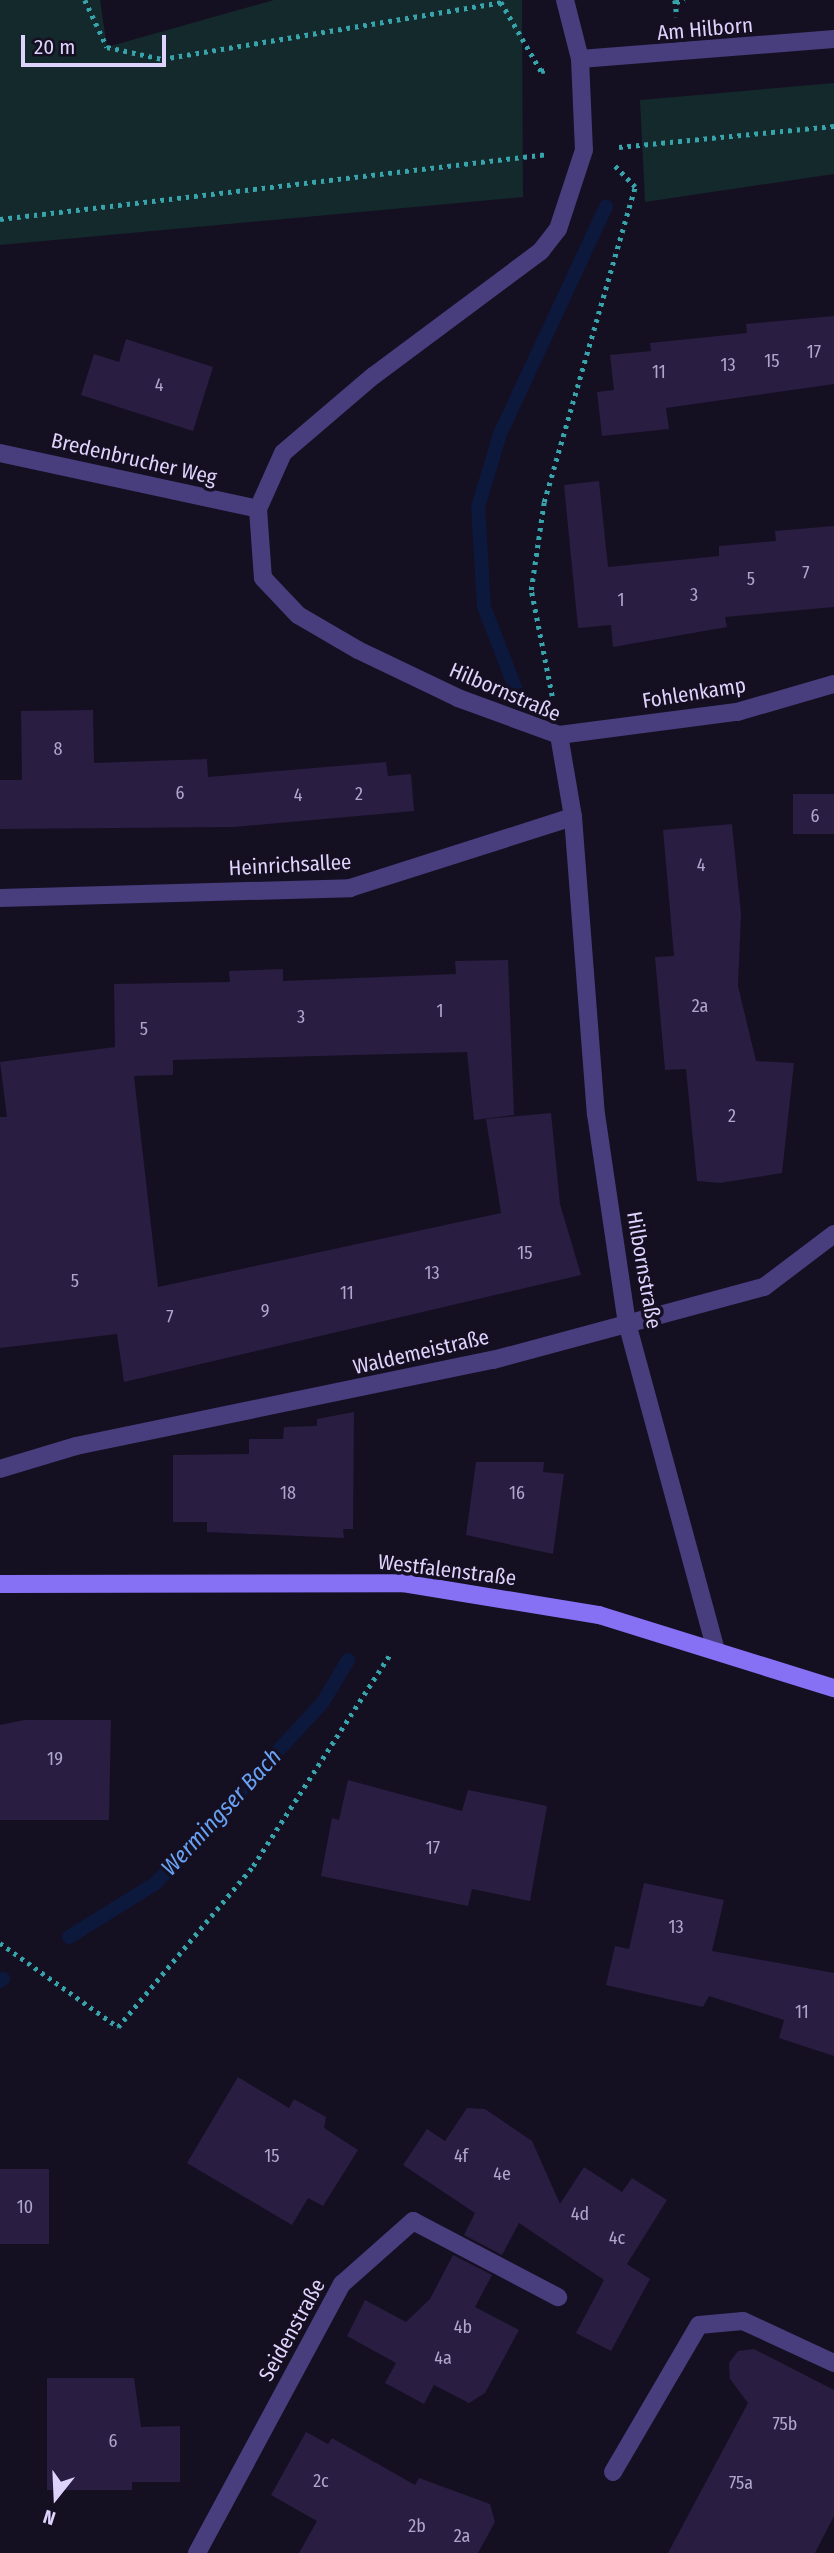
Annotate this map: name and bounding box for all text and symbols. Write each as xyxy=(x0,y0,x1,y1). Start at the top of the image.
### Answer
street label: Am Hilborn xyxy=(656,12,754,46)
scale bar xyxy=(24,21,170,65)
text: 20 m xyxy=(34,34,75,60)
house number: 17 xyxy=(807,341,821,363)
house number: 15 xyxy=(764,350,780,372)
house number: 13 xyxy=(720,354,736,376)
house number: 11 xyxy=(652,361,666,383)
house number: 4 xyxy=(155,374,163,396)
street label: Bredenbrucher Weg xyxy=(49,428,219,490)
house number: 7 xyxy=(802,562,810,584)
house number: 5 xyxy=(747,568,755,590)
house number: 3 xyxy=(690,584,698,606)
house number: 1 xyxy=(617,589,625,611)
street label: Hilbornstraße xyxy=(445,657,565,727)
street label: Fohlenkamp xyxy=(640,672,748,714)
house number: 8 xyxy=(54,738,62,760)
house number: 6 xyxy=(176,782,184,804)
house number: 2 xyxy=(355,783,363,805)
house number: 4 xyxy=(294,784,302,806)
house number: 6 xyxy=(811,805,819,827)
street label: Heinrichsallee xyxy=(228,849,352,881)
house number: 4 xyxy=(697,854,705,876)
house number: 2a xyxy=(692,995,708,1017)
house number: 1 xyxy=(436,1000,444,1022)
house number: 3 xyxy=(297,1006,305,1028)
house number: 5 xyxy=(140,1018,148,1040)
house number: 2 xyxy=(728,1105,736,1127)
street label: Hilbornstraße xyxy=(621,1209,667,1331)
house number: 15 xyxy=(517,1242,533,1264)
house number: 13 xyxy=(424,1262,440,1284)
house number: 5 xyxy=(71,1270,79,1292)
house number: 11 xyxy=(340,1282,354,1304)
house number: 9 xyxy=(261,1300,269,1322)
house number: 7 xyxy=(166,1306,174,1328)
street label: Waldemeistraße xyxy=(351,1324,491,1380)
house number: 18 xyxy=(280,1482,296,1504)
house number: 16 xyxy=(509,1482,525,1504)
street label: Westfalenstraße xyxy=(376,1549,518,1591)
water label: Wermingser Bach xyxy=(155,1743,287,1881)
house number: 19 xyxy=(47,1748,63,1770)
house number: 17 xyxy=(426,1837,440,1859)
house number: 13 xyxy=(668,1916,684,1938)
house number: 11 xyxy=(795,2001,809,2023)
house number: 15 xyxy=(264,2145,280,2167)
house number: 4f xyxy=(454,2145,468,2167)
house number: 4e xyxy=(493,2163,511,2185)
house number: 10 xyxy=(17,2196,33,2218)
house number: 4d xyxy=(571,2203,589,2225)
house number: 4c xyxy=(609,2227,625,2249)
street label: Seidenstraße xyxy=(254,2274,330,2386)
house number: 4b xyxy=(454,2316,472,2338)
house number: 4a xyxy=(434,2347,452,2369)
house number: 75b xyxy=(773,2413,797,2435)
house number: 6 xyxy=(109,2430,117,2452)
north arrow xyxy=(21,2462,91,2532)
house number: 2c xyxy=(313,2470,329,2492)
house number: 75a xyxy=(729,2472,753,2494)
text: N xyxy=(40,2505,58,2530)
house number: 2b xyxy=(408,2515,426,2537)
house number: 2a xyxy=(454,2525,470,2547)

